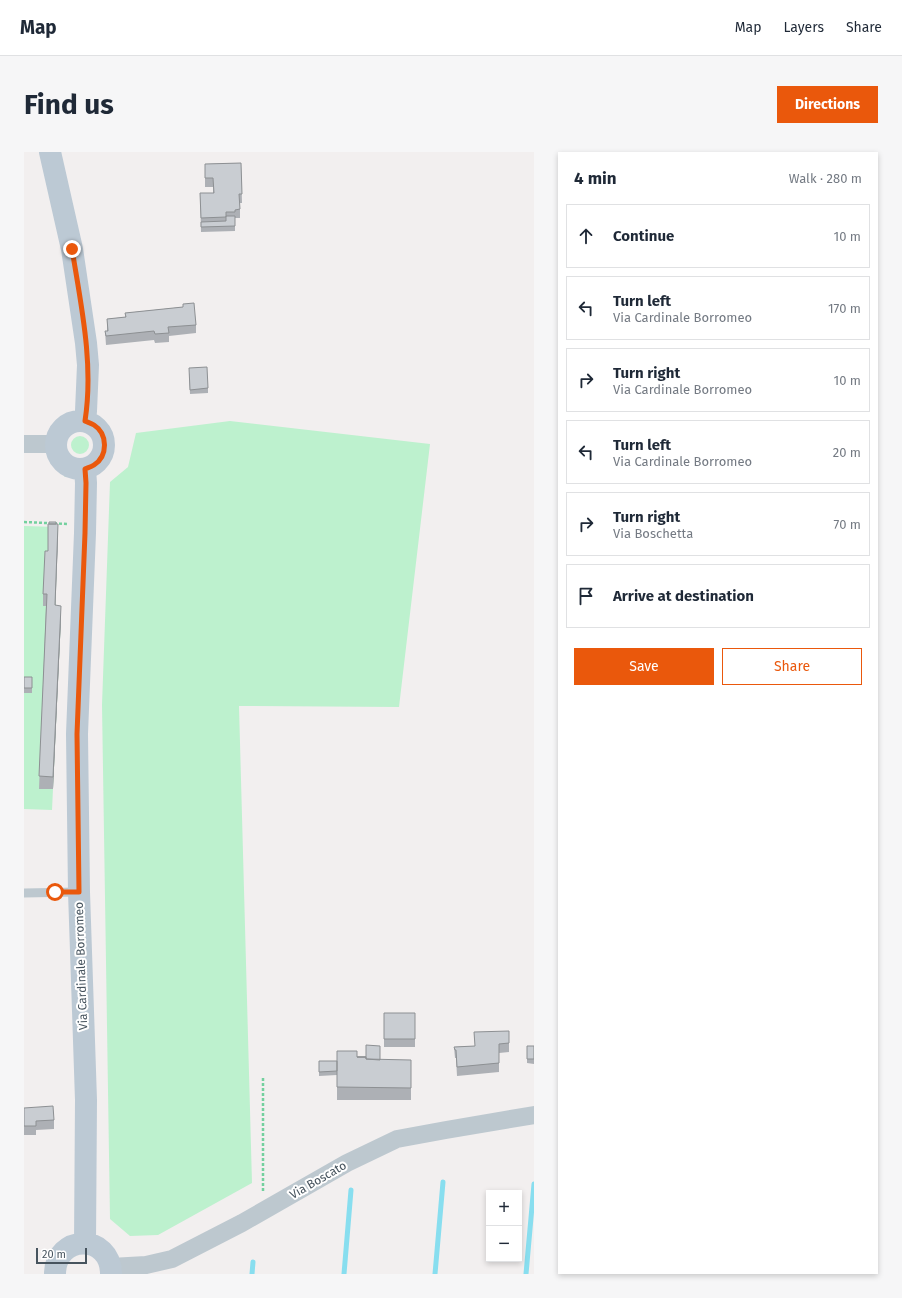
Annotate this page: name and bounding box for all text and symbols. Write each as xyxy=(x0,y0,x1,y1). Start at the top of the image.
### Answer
text: Map xyxy=(20,16,57,39)
text: Map xyxy=(735,19,761,36)
text: Layers xyxy=(783,19,824,36)
text: Share xyxy=(846,19,882,36)
button: Directions xyxy=(777,86,878,123)
text: Find us xyxy=(24,88,114,121)
text: 4 min xyxy=(574,168,617,189)
text: Walk · 280 m xyxy=(789,171,862,186)
icon: ahead xyxy=(575,225,597,247)
text: Continue xyxy=(613,227,674,245)
text: 10 m xyxy=(834,229,861,244)
route end xyxy=(63,240,81,258)
text: Turn left xyxy=(613,292,671,310)
icon: left xyxy=(575,297,597,319)
text: 170 m xyxy=(828,301,861,316)
text: Via Cardinale Borromeo xyxy=(613,310,752,325)
text: Turn right xyxy=(613,364,680,382)
icon: right xyxy=(575,369,597,391)
text: 10 m xyxy=(834,373,861,388)
text: Via Cardinale Borromeo xyxy=(613,382,752,397)
text: Turn left xyxy=(613,436,671,454)
icon: left xyxy=(575,441,597,463)
text: 20 m xyxy=(833,445,861,460)
text: Via Cardinale Borromeo xyxy=(613,454,752,469)
text: Turn right xyxy=(613,508,680,526)
icon: right xyxy=(575,513,597,535)
text: 70 m xyxy=(834,517,861,532)
text: Via Boschetta xyxy=(613,526,693,541)
icon: arrive xyxy=(575,585,597,607)
text: Arrive at destination xyxy=(613,587,754,605)
button: Save xyxy=(574,648,714,685)
button: Share xyxy=(722,648,862,685)
route start xyxy=(46,883,64,901)
street label: Via Cardinale Borromeo xyxy=(72,902,90,1030)
street label: Via Boscato xyxy=(287,1158,349,1202)
map controls xyxy=(486,1190,522,1262)
button: + xyxy=(486,1190,522,1226)
button: − xyxy=(486,1226,522,1262)
scale bar xyxy=(36,1246,87,1265)
text: 20 m xyxy=(42,1248,66,1261)

